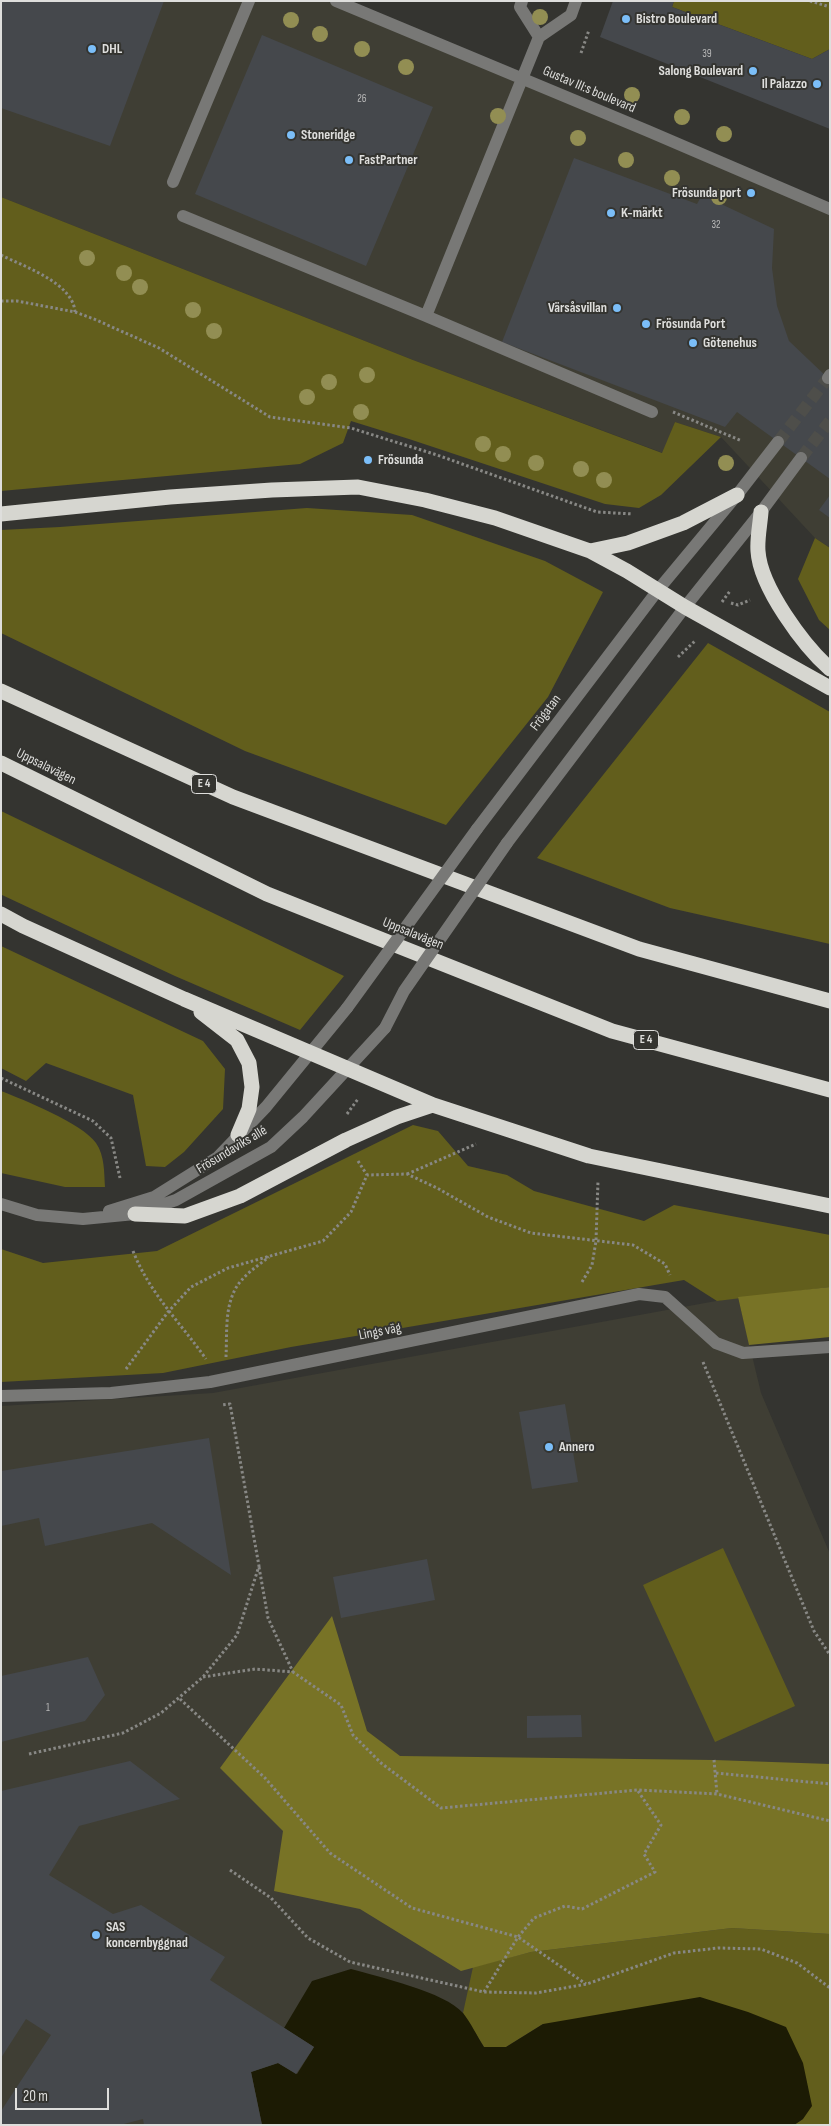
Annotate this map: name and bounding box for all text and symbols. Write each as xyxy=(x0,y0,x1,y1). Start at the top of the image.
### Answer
place label: Bistro Boulevard xyxy=(636,11,717,27)
marker: Bistro Boulevard xyxy=(620,13,632,25)
place label: DHL xyxy=(102,41,122,57)
marker: DHL xyxy=(86,43,98,55)
house number: 39 xyxy=(702,47,712,61)
street label: Gustav III:s boulevard xyxy=(540,63,638,117)
place label: Salong Boulevard xyxy=(658,63,743,79)
marker: Salong Boulevard xyxy=(747,65,759,77)
place label: Il Palazzo xyxy=(762,76,807,92)
marker: Il Palazzo xyxy=(811,78,823,90)
house number: 26 xyxy=(357,92,367,106)
place label: Stoneridge xyxy=(301,127,355,143)
marker: Stoneridge xyxy=(285,129,297,141)
place label: FastPartner xyxy=(359,152,418,168)
marker: FastPartner xyxy=(343,154,355,166)
place label: Frösunda port xyxy=(672,185,741,201)
marker: Frösunda port xyxy=(745,187,757,199)
place label: K-märkt xyxy=(621,205,663,221)
marker: K-märkt xyxy=(605,207,617,219)
house number: 32 xyxy=(711,218,721,232)
place label: Värsåsvillan xyxy=(548,300,607,316)
marker: Värsåsvillan xyxy=(611,302,623,314)
place label: Frösunda Port xyxy=(656,316,725,332)
marker: Frösunda Port xyxy=(640,318,652,330)
place label: Götenehus xyxy=(703,335,757,351)
marker: Götenehus xyxy=(687,337,699,349)
place label: Frösunda xyxy=(378,452,424,468)
marker: Frösunda xyxy=(362,454,374,466)
street label: Frögatan xyxy=(527,691,565,735)
street label: Uppsalavägen xyxy=(13,745,79,789)
road number: E 4 xyxy=(192,774,216,794)
street label: Uppsalavägen xyxy=(380,914,446,954)
road number: E 4 xyxy=(634,1030,658,1050)
street label: Frösundaviks allé xyxy=(194,1122,270,1178)
street label: Lings väg xyxy=(357,1320,403,1344)
place label: Annero xyxy=(559,1439,595,1455)
marker: Annero xyxy=(543,1441,555,1453)
house number: 1 xyxy=(46,1701,50,1715)
place label: SAS koncernbyggnad xyxy=(106,1919,188,1951)
marker: SAS koncernbyggnad xyxy=(90,1929,102,1941)
scale bar xyxy=(18,2078,111,2110)
text: 20 m xyxy=(23,2087,48,2106)

